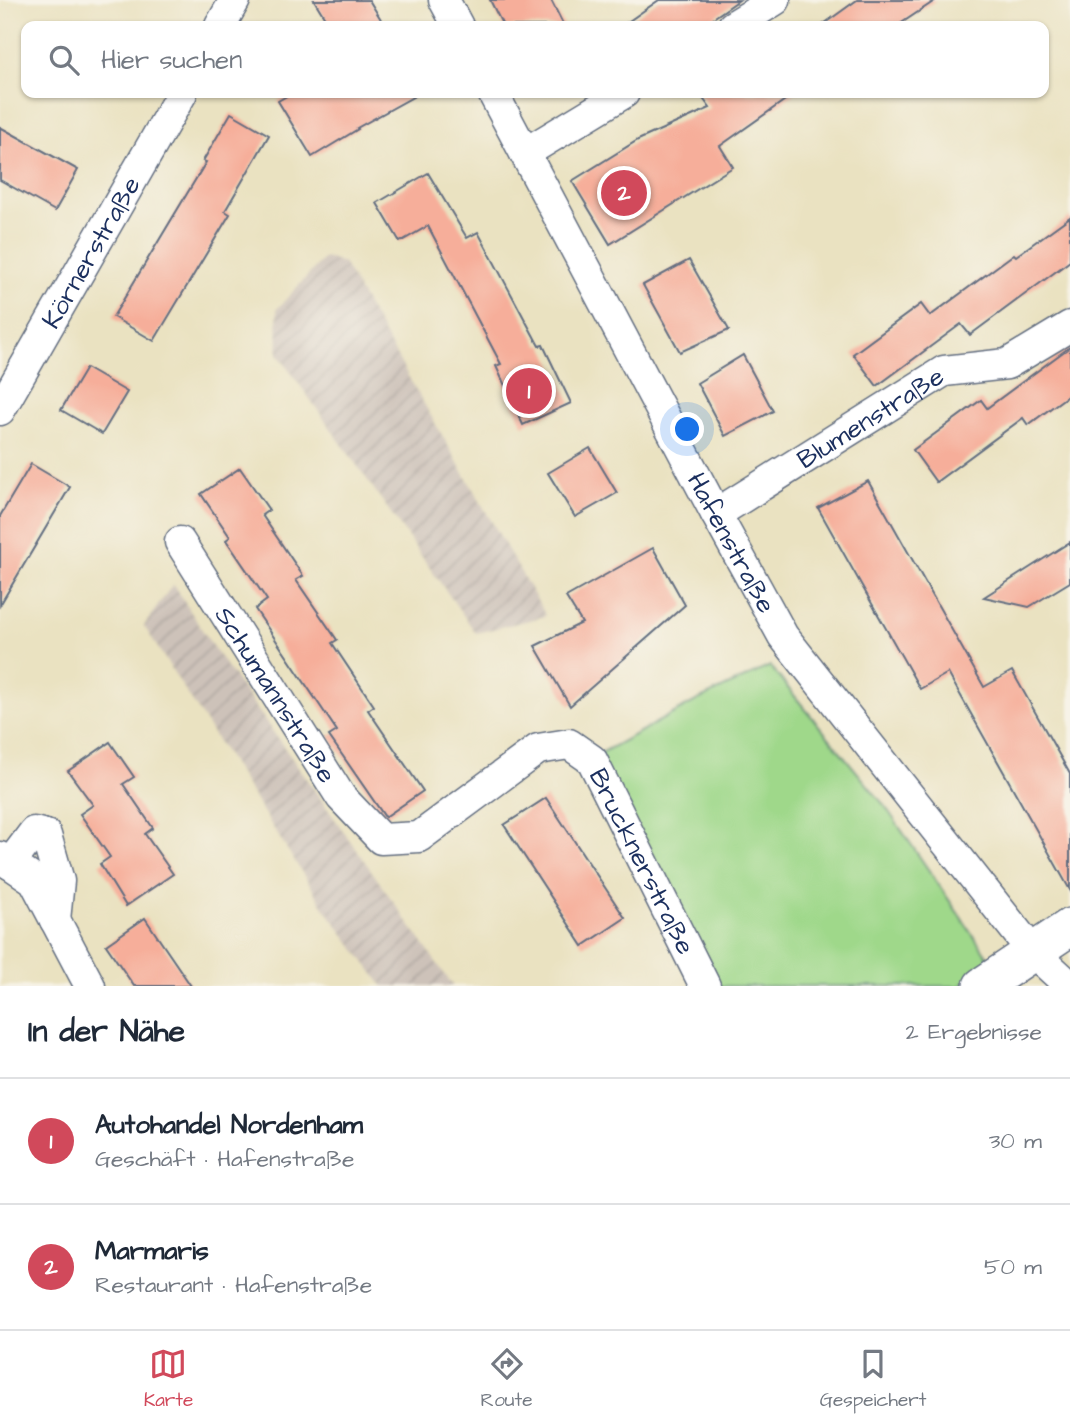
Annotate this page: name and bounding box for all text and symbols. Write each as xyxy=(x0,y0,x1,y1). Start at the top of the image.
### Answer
search box xyxy=(21,21,1049,98)
icon: search xyxy=(45,41,83,79)
text: Hier suchen xyxy=(101,42,242,78)
pin: 2 xyxy=(601,167,647,219)
street label: Körnerstraße xyxy=(34,170,149,335)
street label: Blumenstraße xyxy=(790,359,951,478)
pin: 1 xyxy=(506,365,552,417)
your location xyxy=(670,412,704,446)
street label: Hafenstraße xyxy=(678,466,784,620)
street label: Schumannstraße xyxy=(206,600,345,790)
street label: Brucknerstraße xyxy=(580,762,703,961)
text: In der Nähe xyxy=(28,1011,185,1053)
text: 2 Ergebnisse xyxy=(906,1016,1042,1048)
text: Autohandel Nordenham xyxy=(95,1107,363,1143)
text: 1 xyxy=(50,1125,52,1157)
text: 30 m xyxy=(989,1125,1042,1157)
text: Geschäft · Hafenstraße xyxy=(95,1143,354,1175)
text: Marmaris xyxy=(95,1233,209,1269)
text: 2 xyxy=(44,1251,58,1283)
text: 50 m xyxy=(984,1251,1042,1283)
text: Restaurant · Hafenstraße xyxy=(95,1269,372,1301)
tab: Karte xyxy=(144,1345,193,1414)
tab: Route xyxy=(481,1345,532,1414)
tab: Gespeichert xyxy=(820,1345,926,1414)

